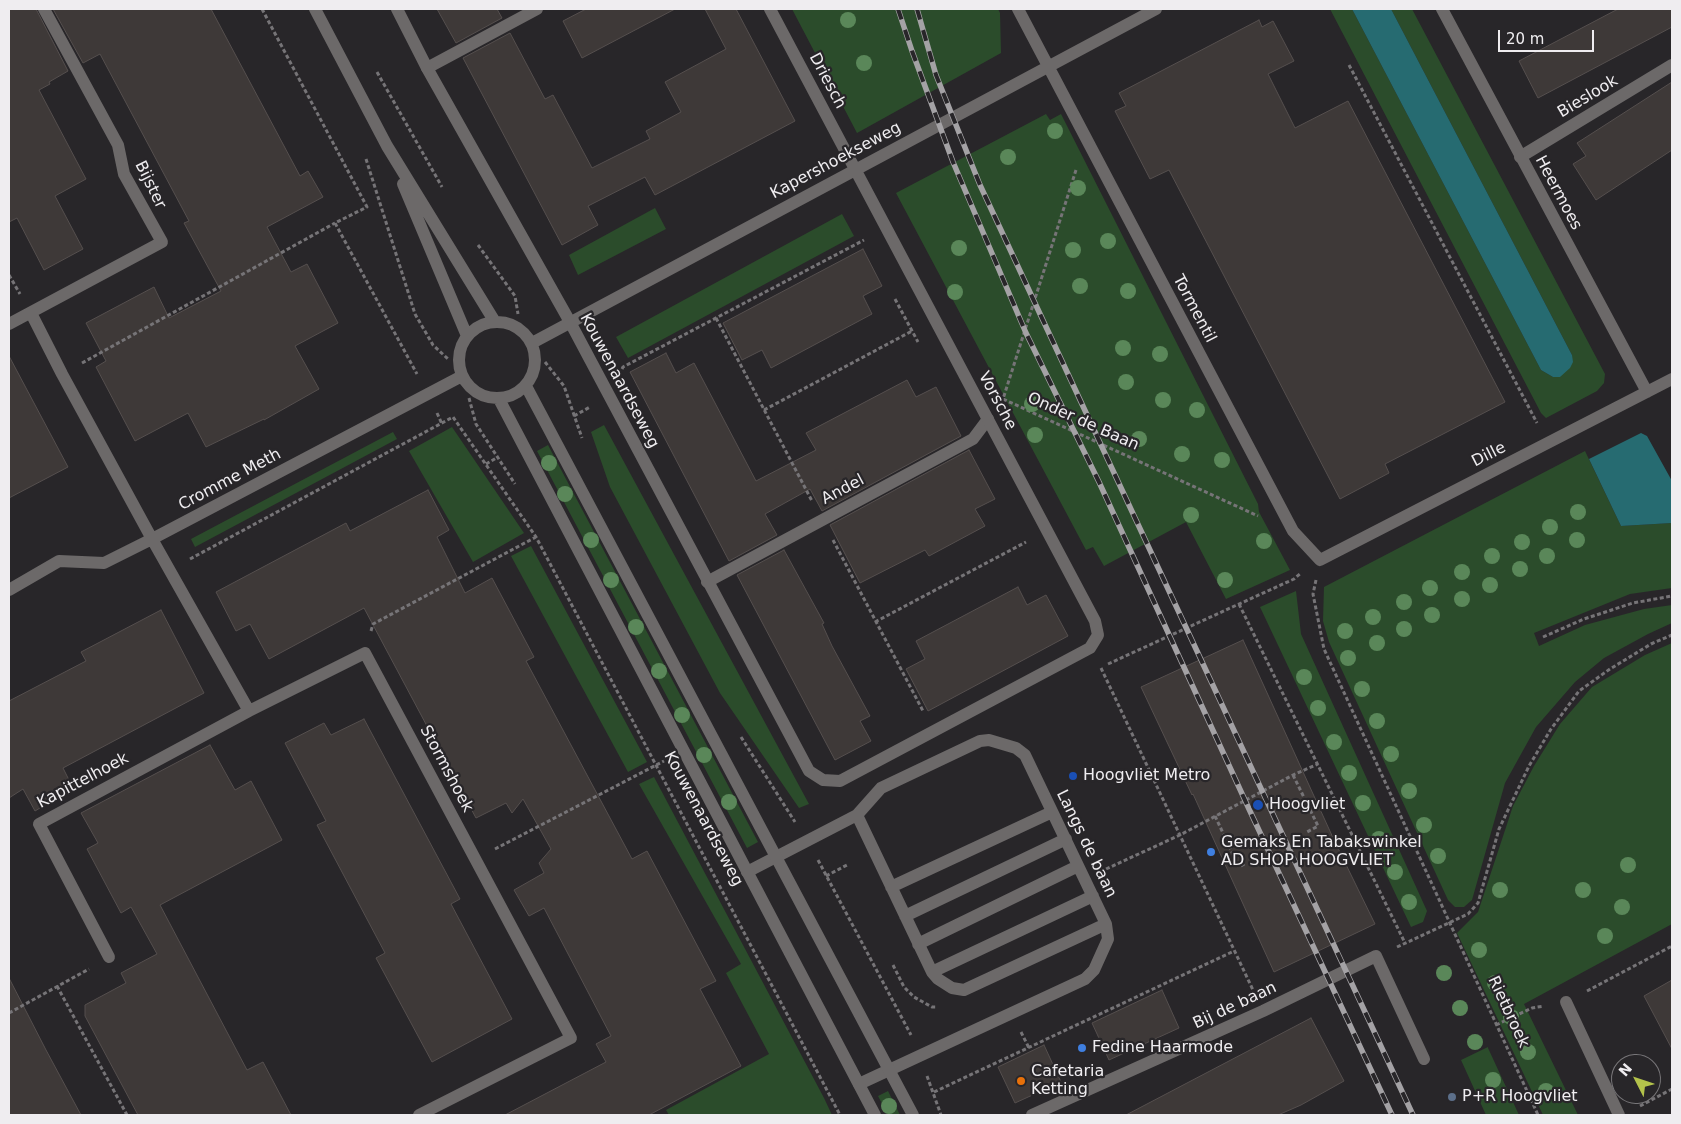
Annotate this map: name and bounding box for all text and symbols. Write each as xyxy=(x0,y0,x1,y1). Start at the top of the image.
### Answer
scale bar xyxy=(1501,20,1597,52)
text: 20 m xyxy=(1506,30,1544,48)
street label: Driesch xyxy=(804,50,850,112)
street label: Bieslook xyxy=(1554,72,1622,122)
street label: Kapershoekseweg xyxy=(767,118,905,204)
street label: Heermoes xyxy=(1530,152,1586,234)
street label: Bijster xyxy=(130,158,170,212)
street label: Tormentil xyxy=(1168,272,1220,346)
street label: Kouwenaardseweg xyxy=(575,310,663,452)
street label: Vorsche xyxy=(974,369,1020,433)
street label: Onder de Baan xyxy=(1024,389,1142,455)
street label: Dille xyxy=(1469,438,1509,472)
street label: Cromme Meth xyxy=(175,445,285,515)
street label: Andel xyxy=(818,471,868,509)
street label: Stormshoek xyxy=(415,722,477,816)
street label: Kouwenaardseweg xyxy=(659,748,747,890)
street label: Kapittelhoek xyxy=(34,749,132,813)
place label: Hoogvliet Metro xyxy=(1083,766,1210,786)
marker: Hoogvliet Metro xyxy=(1067,770,1079,782)
street label: Langs de baan xyxy=(1052,787,1120,901)
place label: Hoogvliet xyxy=(1269,795,1345,815)
marker: Hoogvliet xyxy=(1251,798,1265,812)
place label: Gemaks En Tabakswinkel AD SHOP HOOGVLIET xyxy=(1221,833,1422,871)
marker: Gemaks En Tabakswinkel AD SHOP HOOGVLIET xyxy=(1205,846,1217,858)
street label: Rietbroek xyxy=(1483,973,1533,1051)
street label: Bij de baan xyxy=(1190,978,1280,1034)
place label: Fedine Haarmode xyxy=(1092,1038,1233,1058)
marker: Fedine Haarmode xyxy=(1076,1042,1088,1054)
north arrow xyxy=(1611,1054,1661,1104)
text: N xyxy=(1616,1060,1635,1079)
place label: Cafetaria Ketting xyxy=(1031,1062,1104,1100)
marker: Cafetaria Ketting xyxy=(1015,1075,1027,1087)
place label: P+R Hoogvliet xyxy=(1462,1087,1578,1107)
marker: P+R Hoogvliet xyxy=(1446,1091,1458,1103)

